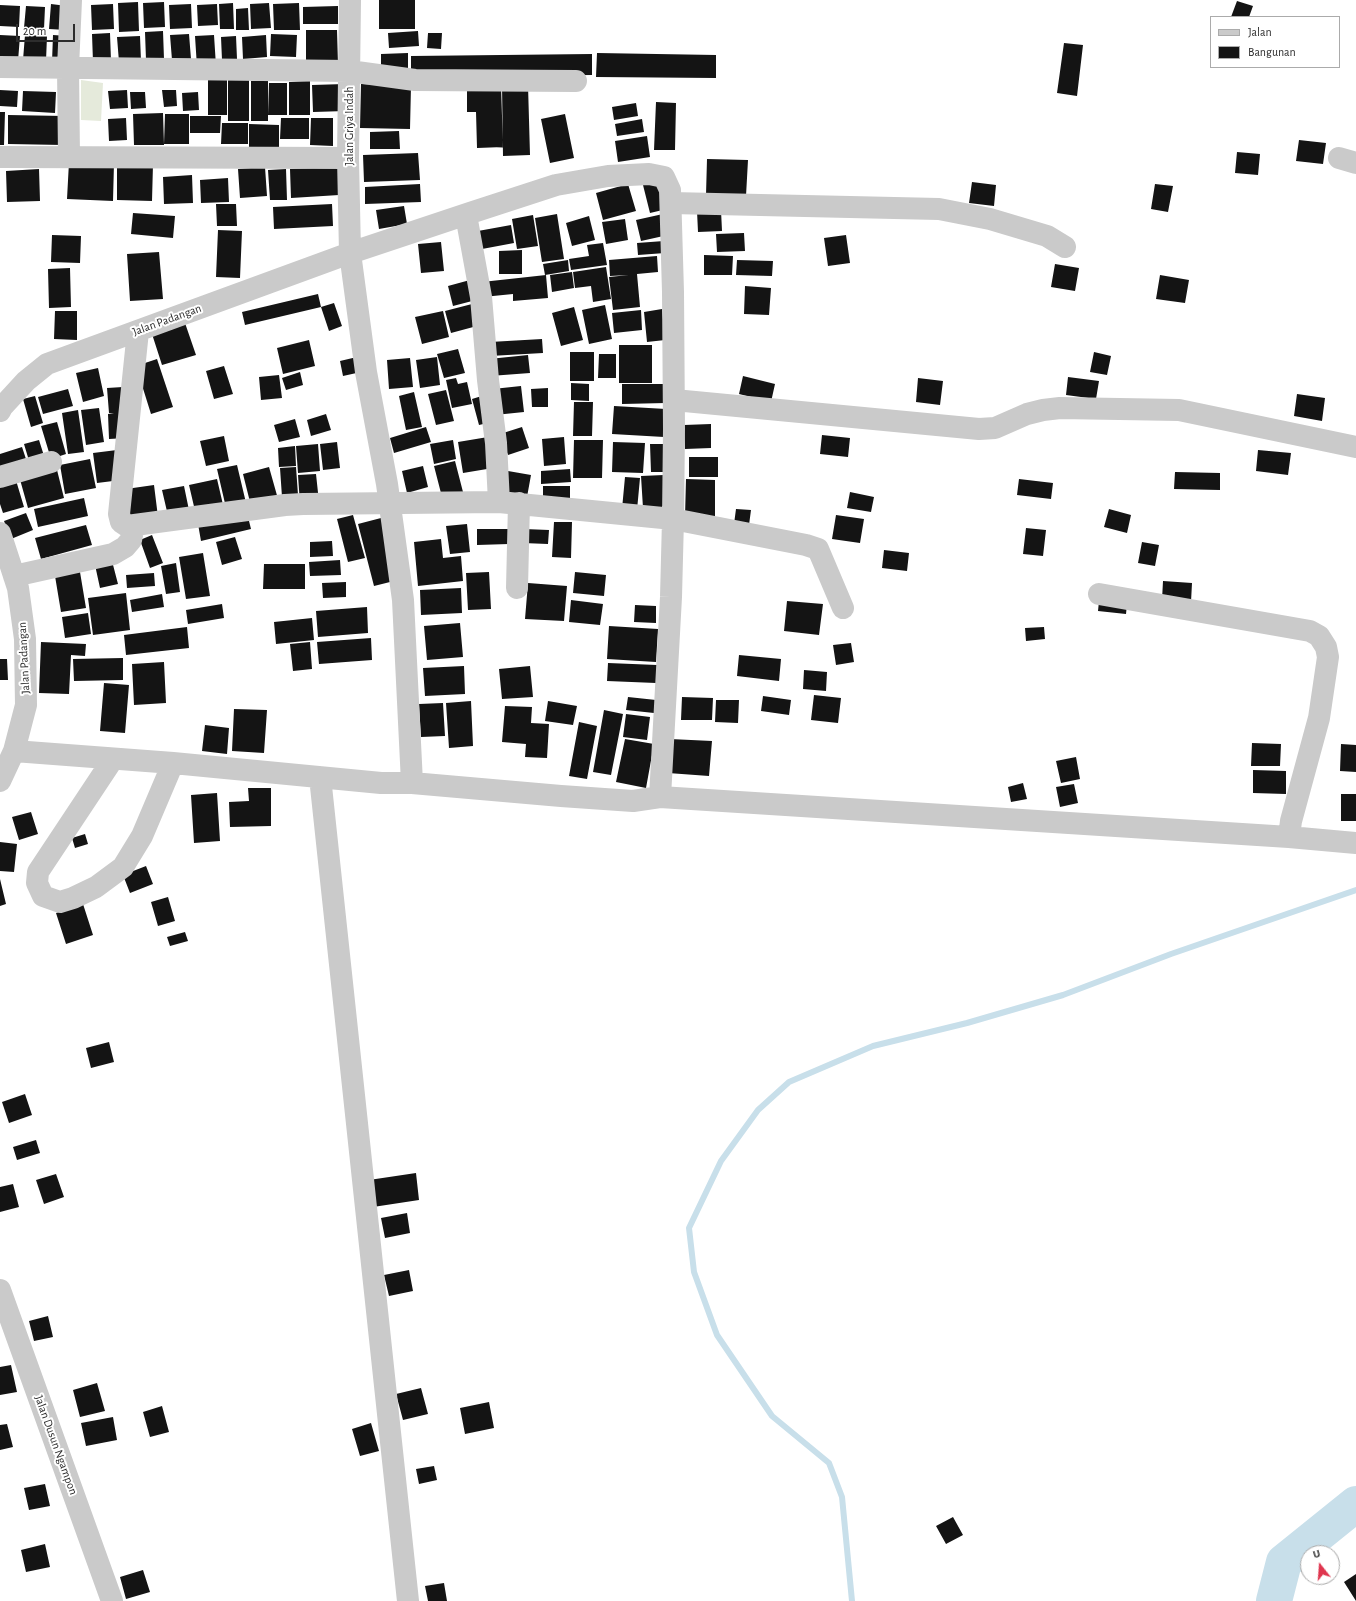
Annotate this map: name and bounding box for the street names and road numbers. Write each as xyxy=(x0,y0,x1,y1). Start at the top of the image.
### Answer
street label: Jalan Griya Indah xyxy=(342,86,356,166)
street label: Jalan Padangan xyxy=(131,301,203,339)
street label: Jalan Padangan xyxy=(15,622,33,694)
street label: Jalan Dusun Ngampon xyxy=(31,1393,81,1497)

